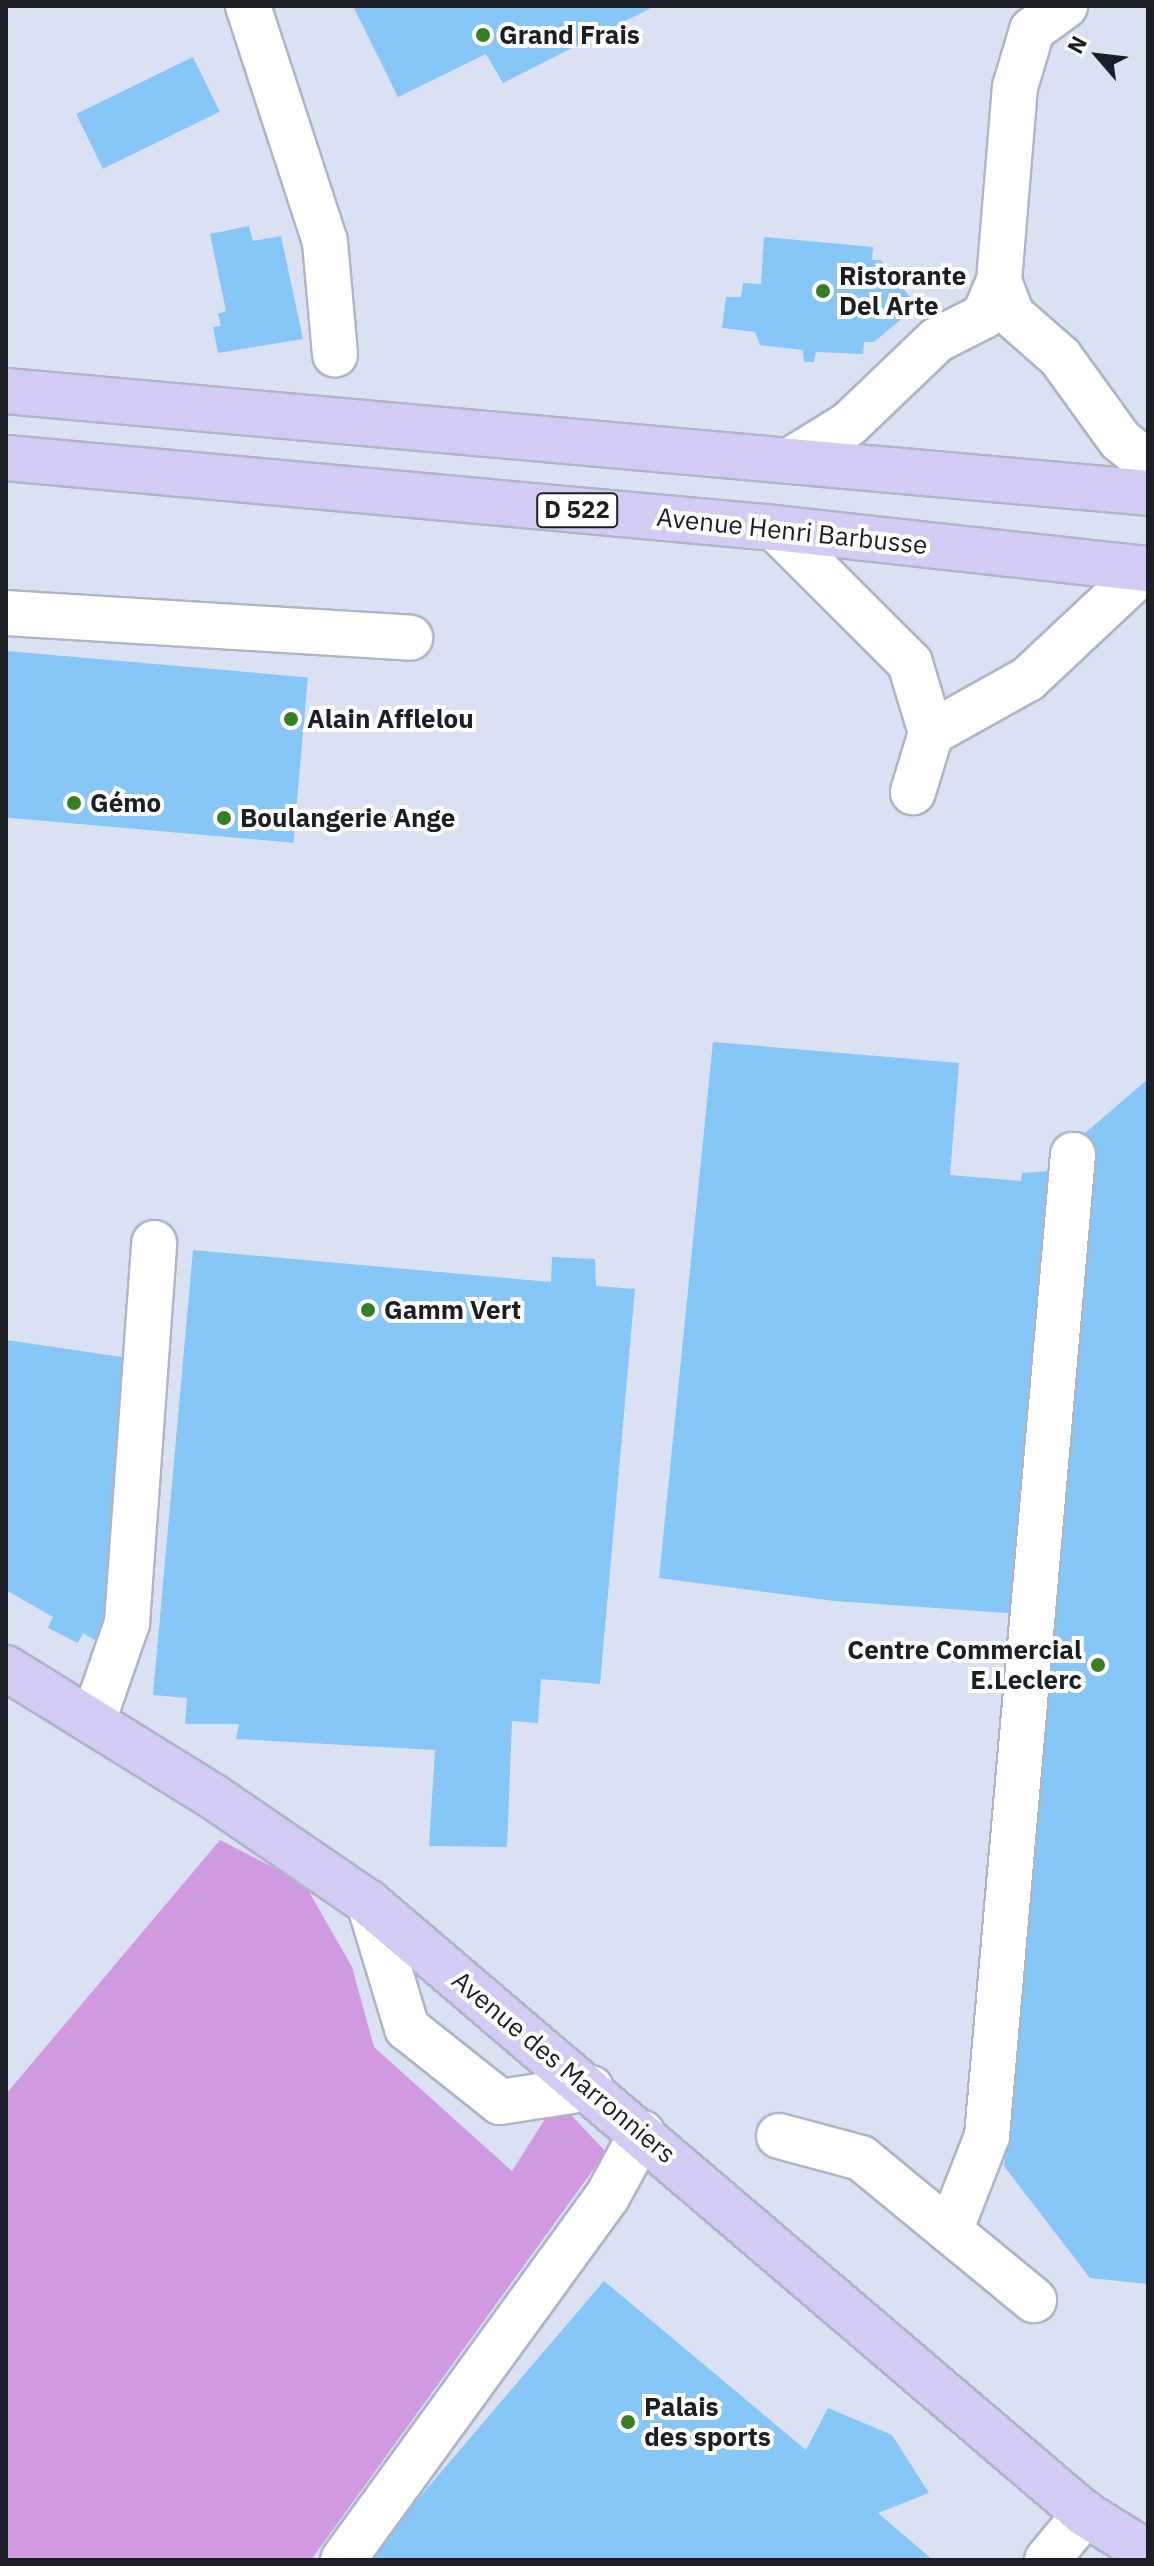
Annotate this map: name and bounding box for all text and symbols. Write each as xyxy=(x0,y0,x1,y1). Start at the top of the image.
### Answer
north arrow xyxy=(1058,16,1138,96)
place label: Grand Frais xyxy=(499,19,640,51)
marker: Grand Frais xyxy=(474,26,492,44)
text: N xyxy=(1060,31,1093,58)
place label: Ristorante Del Arte xyxy=(839,260,966,322)
marker: Ristorante Del Arte xyxy=(814,282,832,300)
road number: D 522 xyxy=(535,490,619,530)
street label: Avenue Henri Barbusse xyxy=(655,501,929,561)
place label: Alain Afflelou xyxy=(307,703,474,735)
marker: Alain Afflelou xyxy=(282,710,300,728)
place label: Gémo xyxy=(90,787,161,819)
marker: Gémo xyxy=(65,794,83,812)
place label: Boulangerie Ange xyxy=(240,802,455,834)
marker: Boulangerie Ange xyxy=(215,809,233,827)
place label: Gamm Vert xyxy=(384,1294,521,1326)
marker: Gamm Vert xyxy=(359,1301,377,1319)
place label: Centre Commercial E.Leclerc xyxy=(847,1634,1082,1696)
marker: Centre Commercial E.Leclerc xyxy=(1089,1656,1107,1674)
street label: Avenue des Marronniers xyxy=(446,1964,682,2170)
place label: Palais des sports xyxy=(644,2391,771,2452)
marker: Palais des sports xyxy=(619,2413,637,2431)

